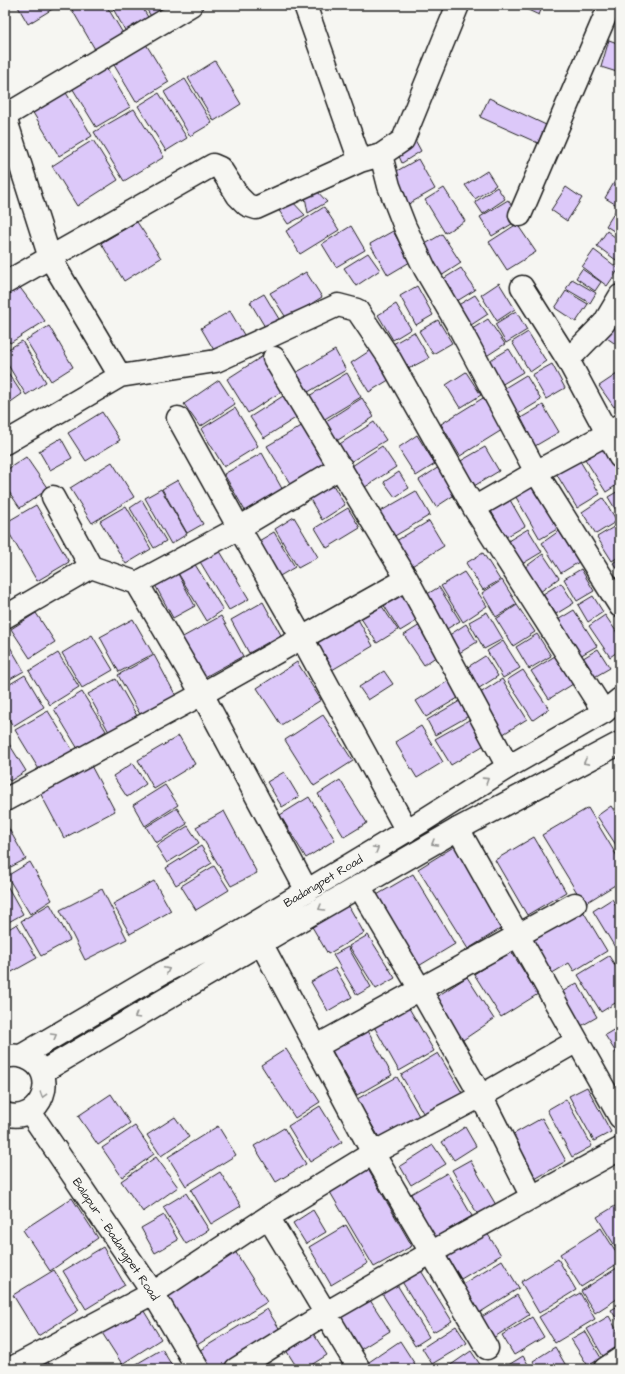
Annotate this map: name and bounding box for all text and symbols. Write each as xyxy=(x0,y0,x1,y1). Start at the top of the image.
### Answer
one-way arrow xyxy=(582,757,590,764)
one-way arrow xyxy=(482,778,489,785)
one-way arrow xyxy=(431,838,438,845)
one-way arrow xyxy=(372,847,379,854)
street label: Badangpet Road xyxy=(281,851,367,913)
one-way arrow xyxy=(318,903,325,910)
one-way arrow xyxy=(163,968,170,975)
one-way arrow xyxy=(134,1012,141,1019)
one-way arrow xyxy=(50,1033,57,1040)
one-way arrow xyxy=(39,1091,47,1098)
street label: Balapur - Badangpet Road xyxy=(67,1174,163,1305)

